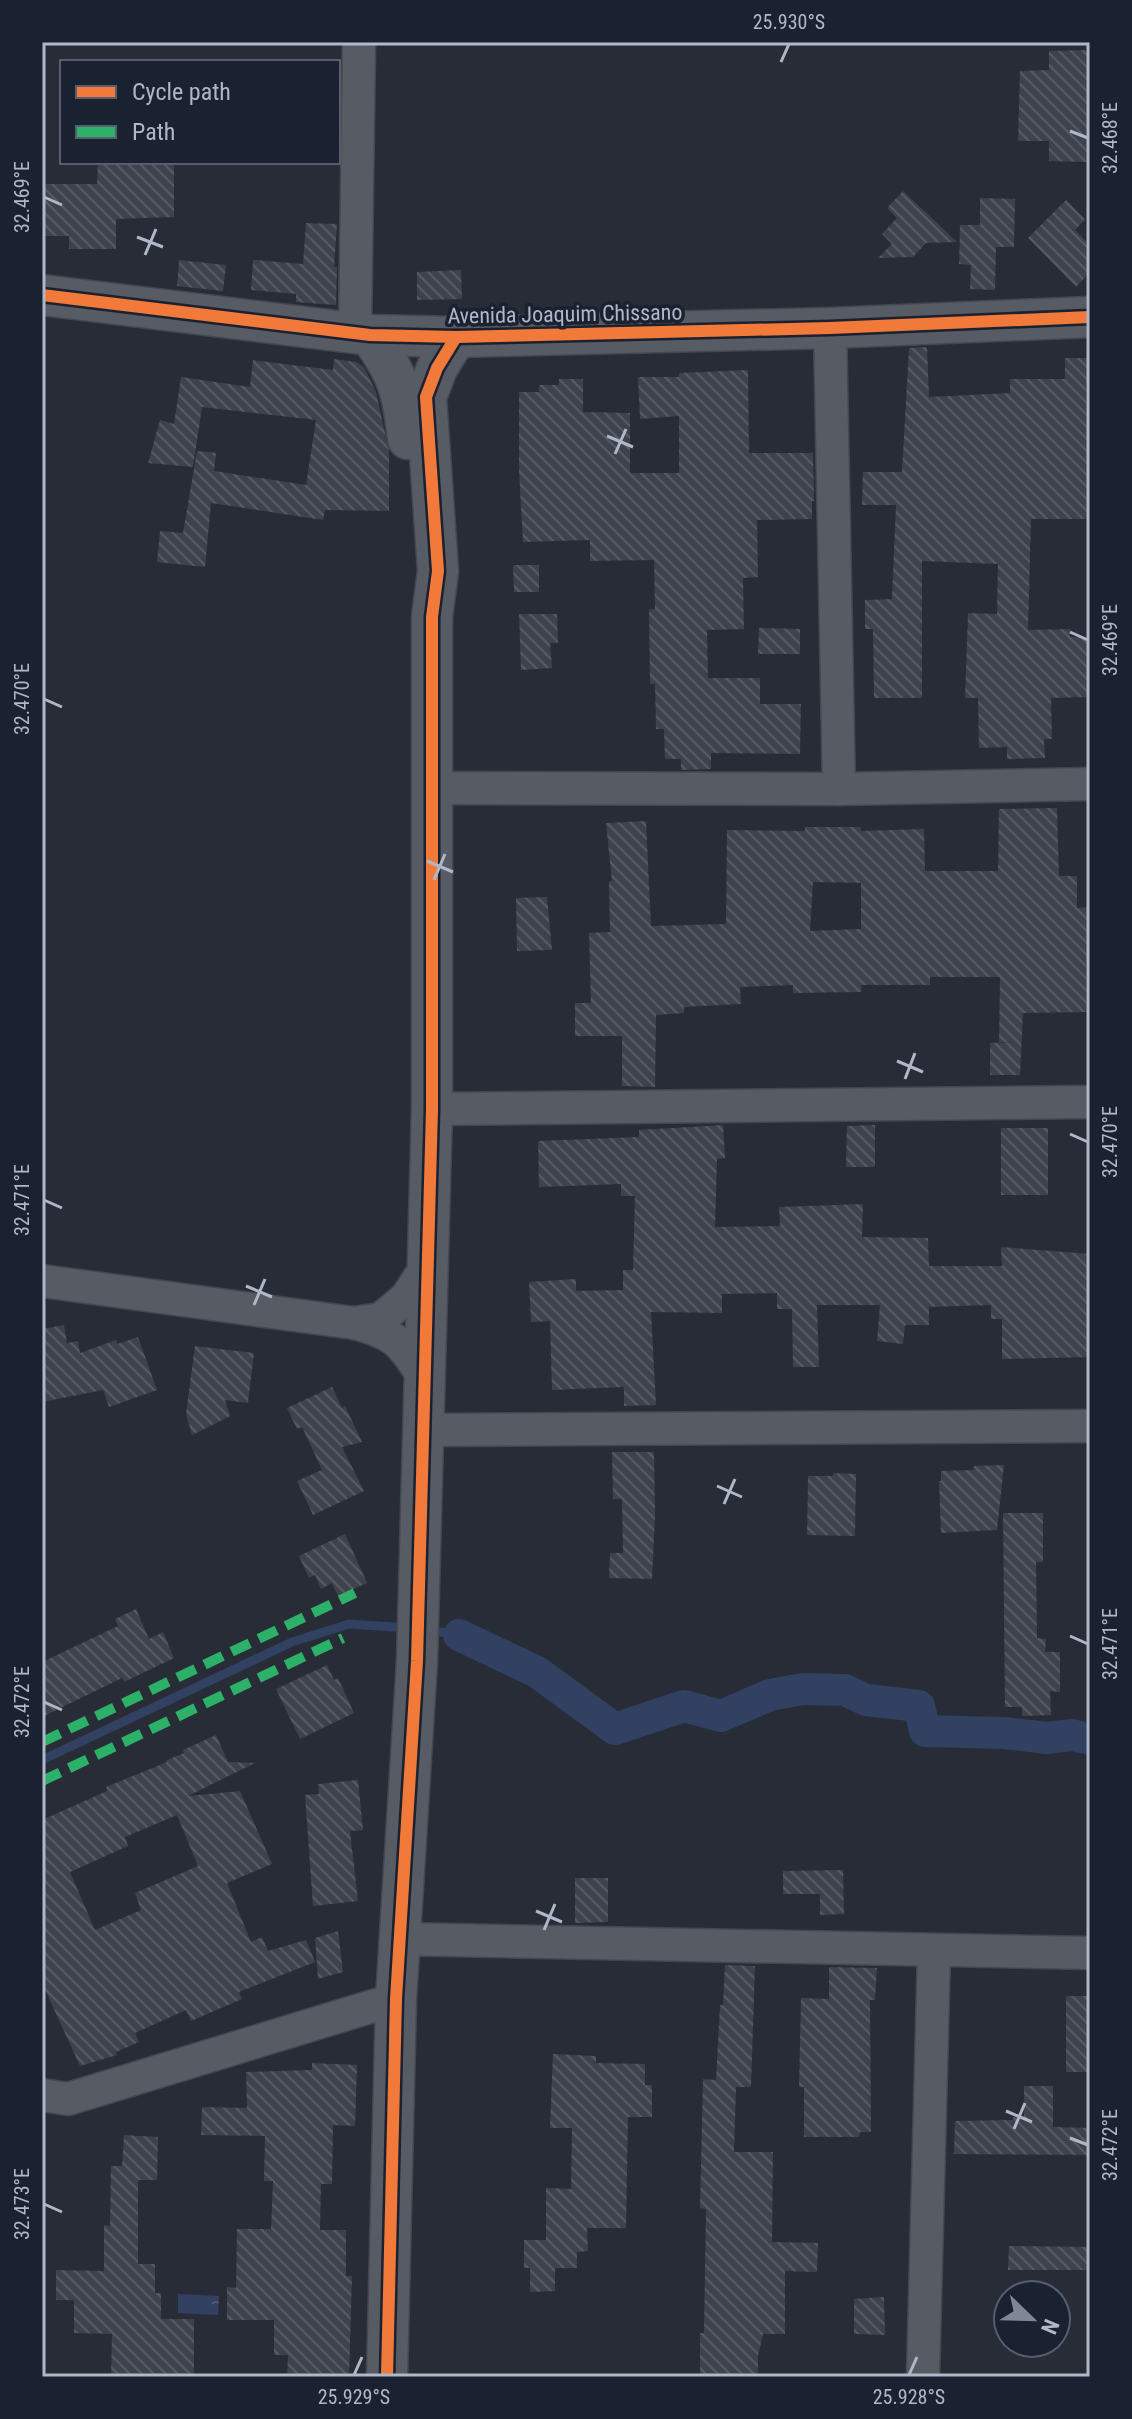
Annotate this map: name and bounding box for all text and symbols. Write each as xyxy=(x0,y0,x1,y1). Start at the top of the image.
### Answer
text: 25.930°S xyxy=(753,10,825,34)
legend xyxy=(60,60,340,164)
text: Cycle path xyxy=(132,78,231,106)
text: 32.468°E xyxy=(1098,102,1122,174)
text: Path xyxy=(132,118,175,146)
text: 32.469°E xyxy=(10,161,34,233)
street label: Avenida Joaquim Chissano xyxy=(447,299,683,329)
text: 32.469°E xyxy=(1098,604,1122,676)
text: 32.470°E xyxy=(10,663,34,735)
text: 32.470°E xyxy=(1098,1106,1122,1178)
text: 32.471°E xyxy=(10,1164,34,1236)
text: 32.471°E xyxy=(1098,1608,1122,1680)
text: 32.472°E xyxy=(10,1666,34,1738)
text: 32.472°E xyxy=(1098,2109,1122,2181)
text: 32.473°E xyxy=(10,2168,34,2240)
north arrow xyxy=(992,2279,1072,2359)
text: N xyxy=(1036,2316,1064,2338)
text: 25.929°S xyxy=(318,2385,390,2409)
text: 25.928°S xyxy=(873,2385,945,2409)

